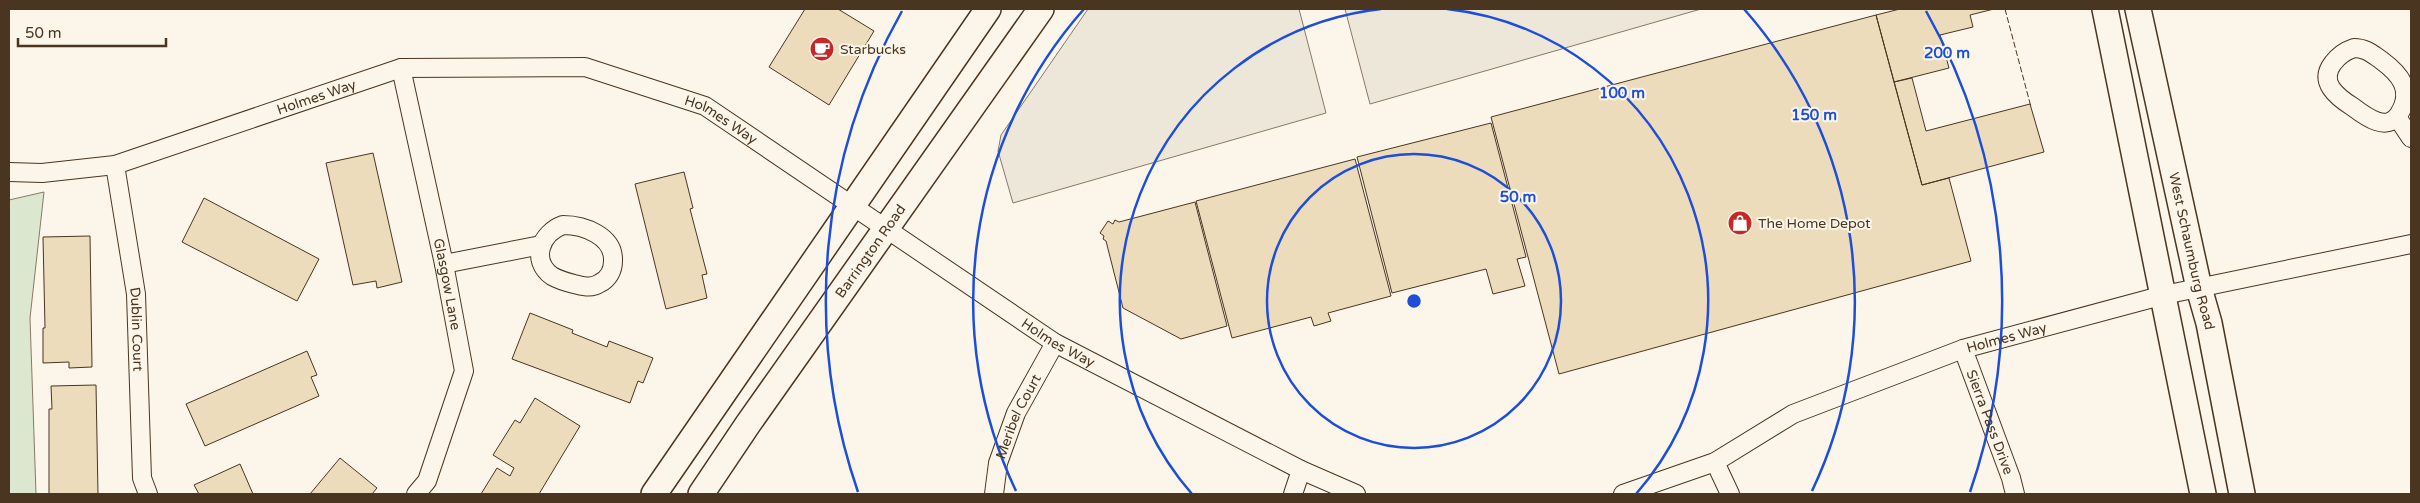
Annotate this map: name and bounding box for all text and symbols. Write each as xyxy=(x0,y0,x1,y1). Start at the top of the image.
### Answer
scale bar xyxy=(18,15,165,47)
text: 50 m xyxy=(25,24,62,42)
cafe icon: Starbucks xyxy=(809,36,835,62)
place label: Starbucks xyxy=(840,41,906,58)
text: 200 m xyxy=(1924,44,1970,62)
street label: Holmes Way xyxy=(275,75,359,118)
text: 100 m xyxy=(1599,84,1645,102)
street label: Holmes Way xyxy=(683,91,761,148)
text: 150 m xyxy=(1791,106,1837,124)
street label: West Schaumburg Road xyxy=(2165,171,2219,331)
text: 50 m xyxy=(1500,188,1536,206)
street label: Barrington Road xyxy=(831,201,909,301)
shop icon: The Home Depot xyxy=(1727,210,1753,236)
place label: The Home Depot xyxy=(1758,215,1871,232)
street label: Glasgow Lane xyxy=(430,237,465,331)
street label: Dublin Court xyxy=(127,286,147,372)
centre of rings xyxy=(1405,292,1423,310)
street label: Holmes Way xyxy=(1018,314,1098,371)
street label: Holmes Way xyxy=(1964,318,2049,356)
street label: Sierra Pass Drive xyxy=(1963,367,2018,477)
street label: Meribel Court xyxy=(992,370,1045,461)

